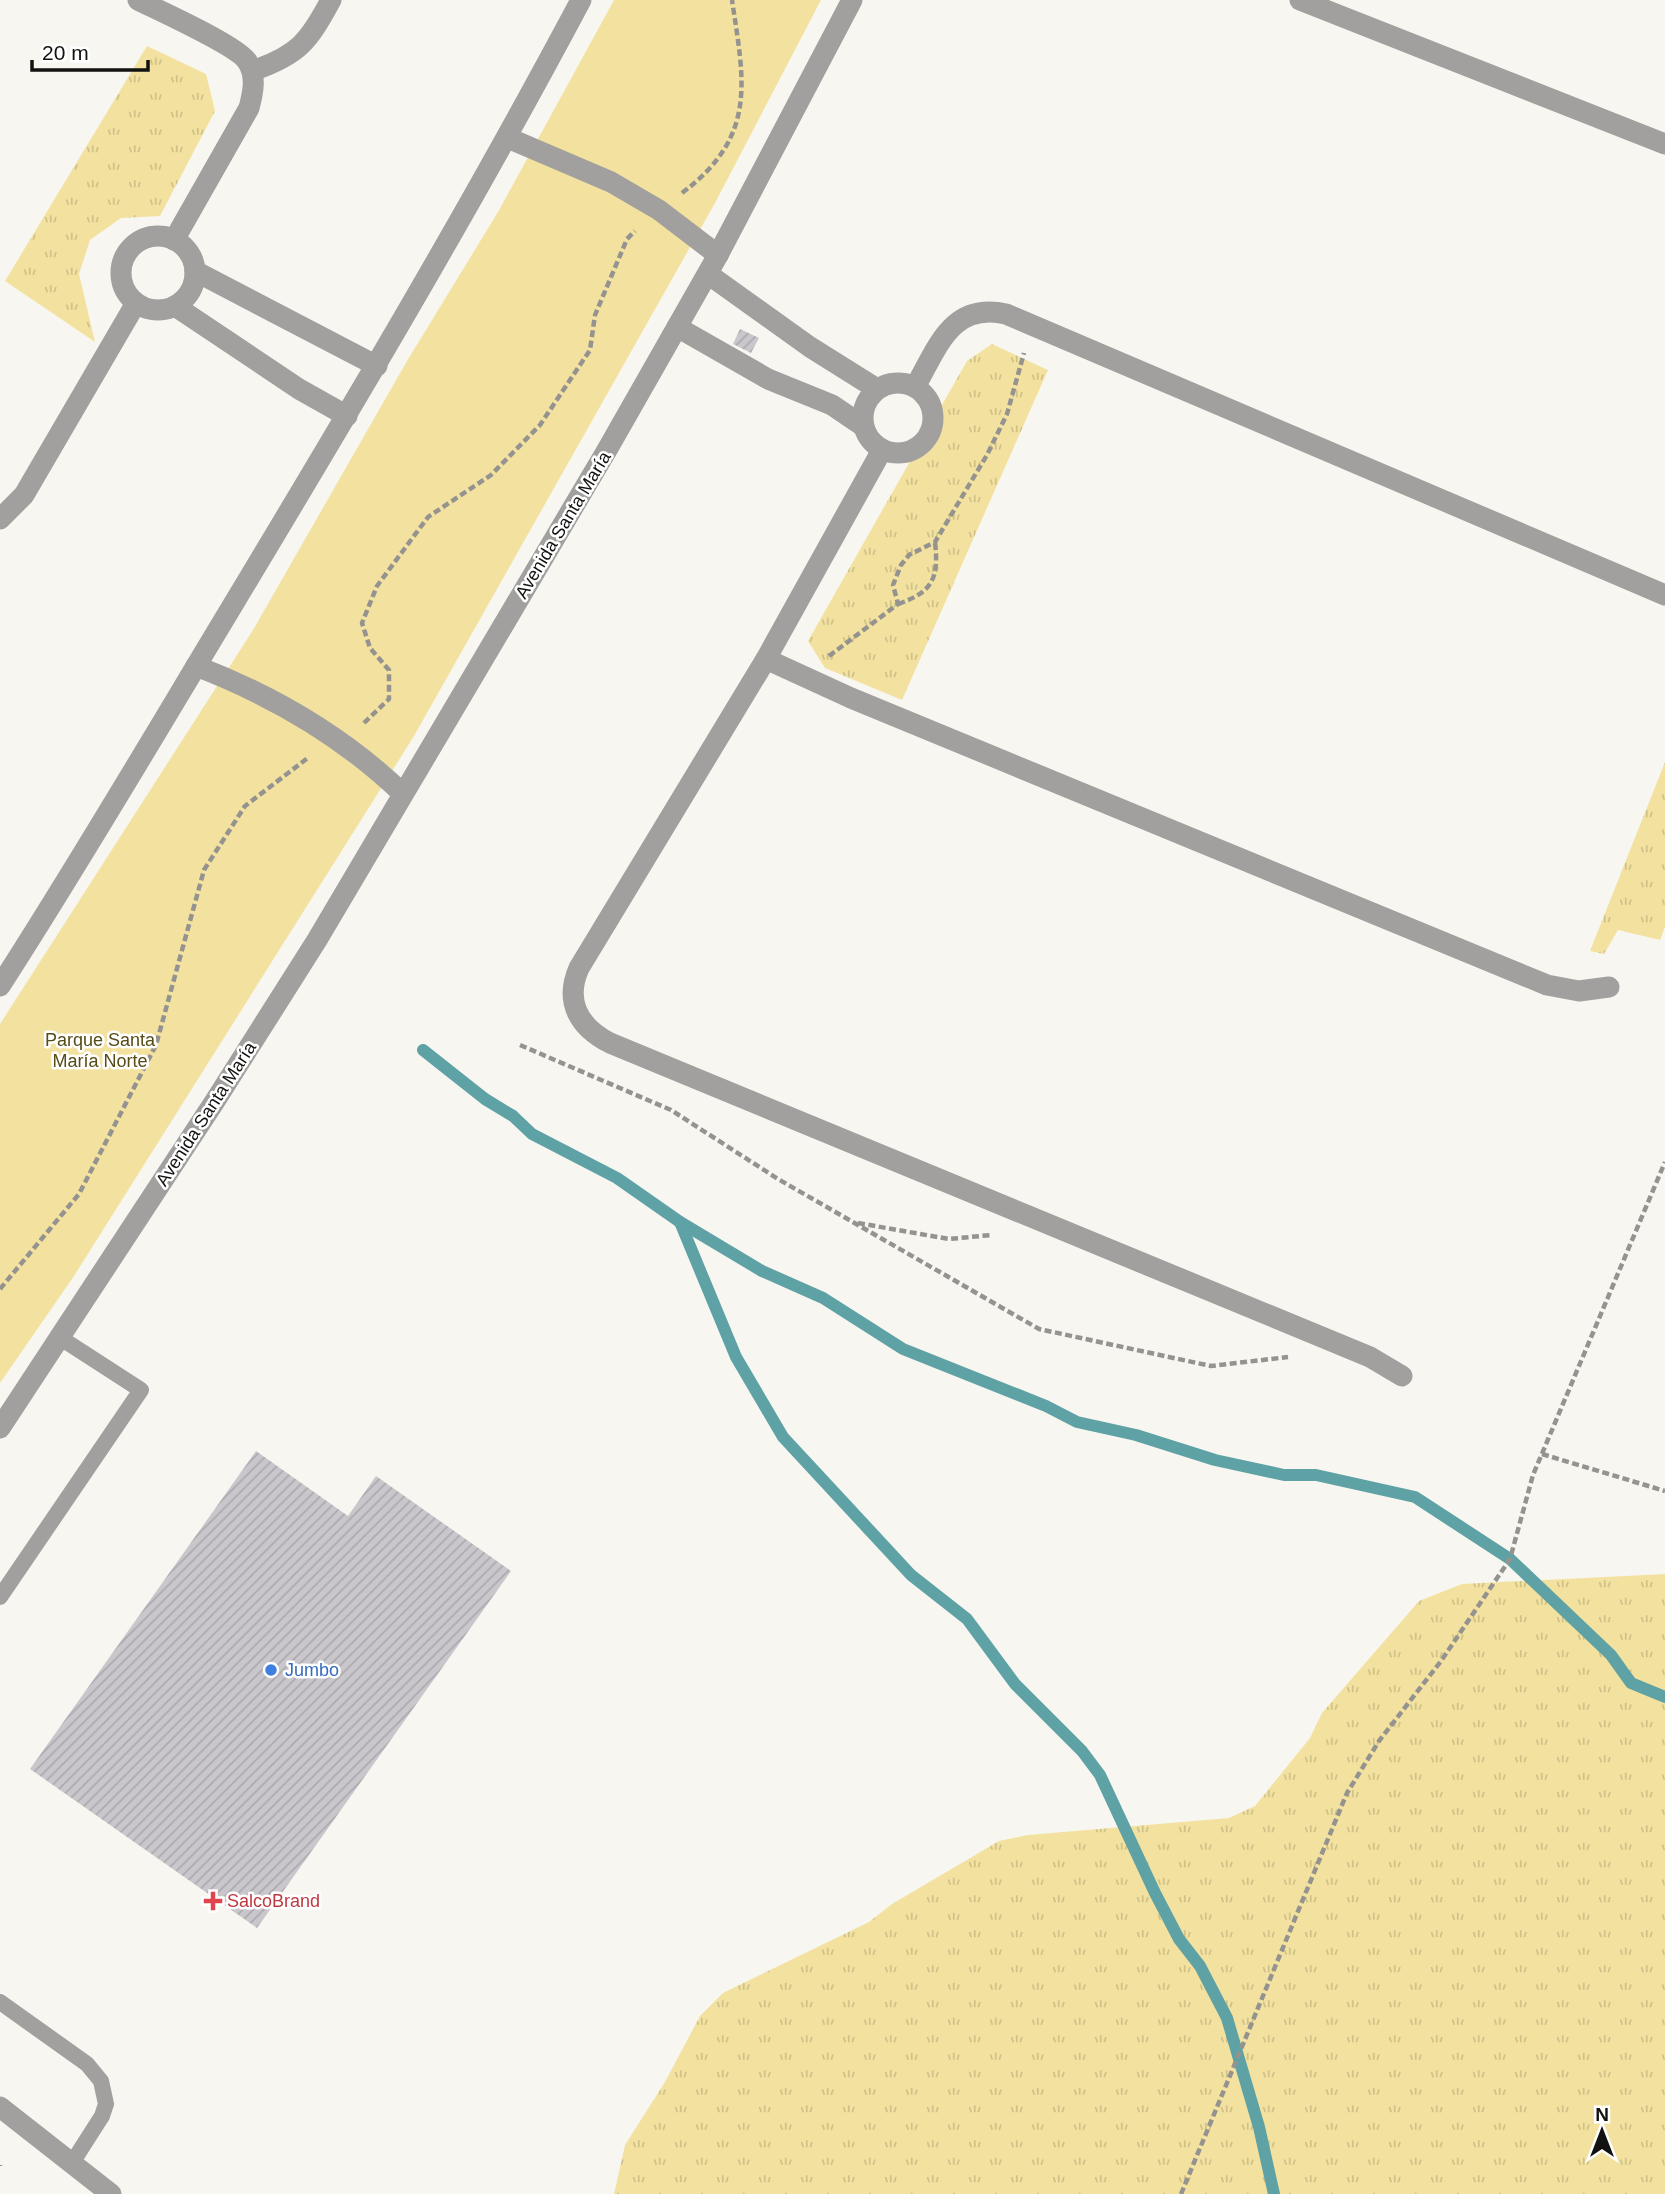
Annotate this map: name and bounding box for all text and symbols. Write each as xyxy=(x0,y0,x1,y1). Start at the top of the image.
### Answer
scale bar xyxy=(32,28,147,72)
text: 20 m xyxy=(42,41,89,64)
street label: Avenida Santa María xyxy=(511,447,615,602)
park label: Parque Santa María Norte xyxy=(45,1030,156,1071)
street label: Avenida Santa María xyxy=(152,1037,261,1190)
place label: Jumbo xyxy=(285,1660,339,1680)
marker: Jumbo xyxy=(263,1662,279,1678)
place label: SalcoBrand xyxy=(227,1891,320,1911)
marker: SalcoBrand xyxy=(205,1893,221,1909)
north arrow xyxy=(1567,2096,1637,2166)
text: N xyxy=(1595,2104,1609,2125)

